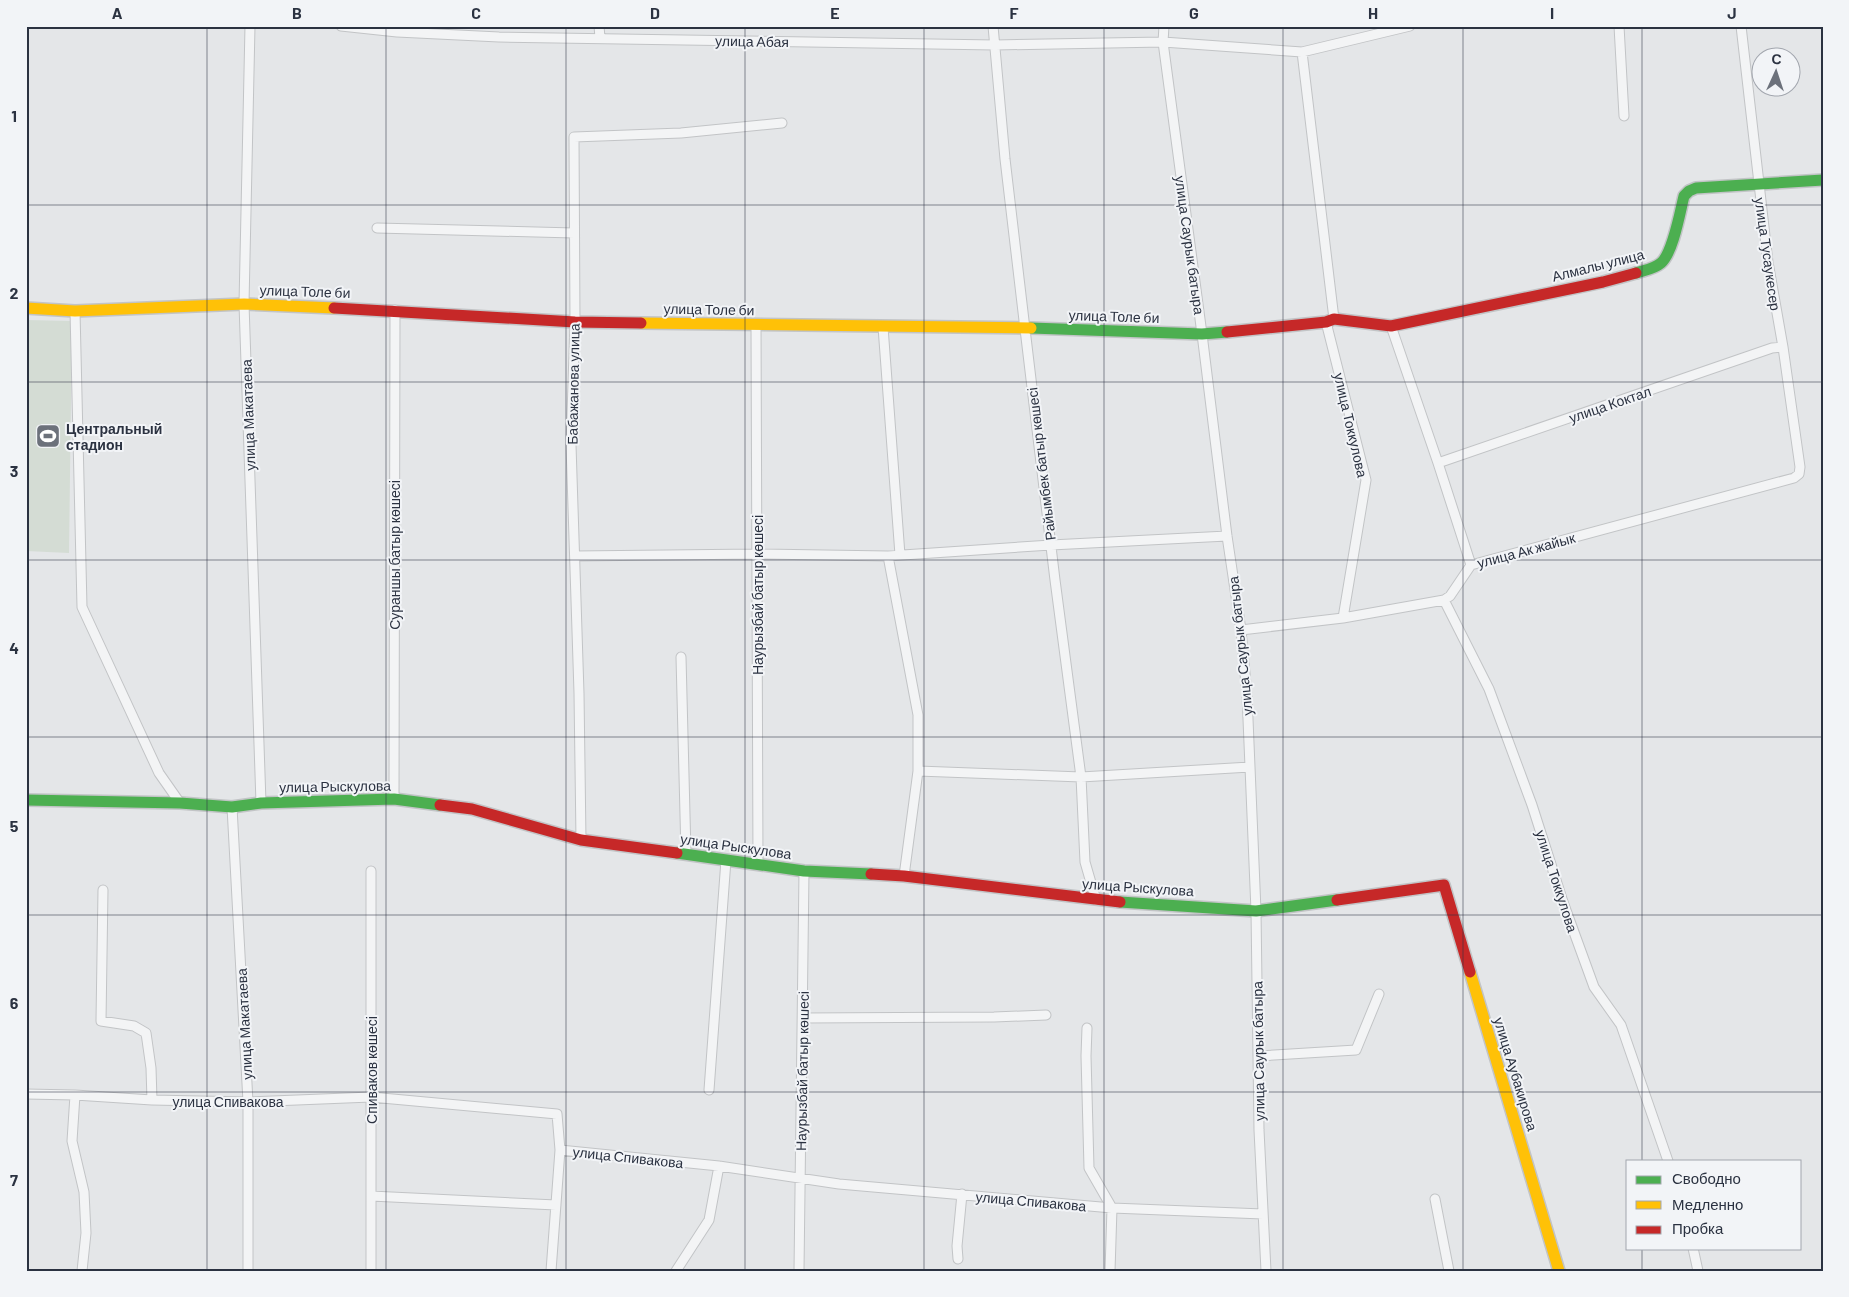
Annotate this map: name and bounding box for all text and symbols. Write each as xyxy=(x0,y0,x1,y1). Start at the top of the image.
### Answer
text: A xyxy=(112,3,123,22)
text: B xyxy=(292,3,302,22)
text: C xyxy=(471,3,481,22)
text: D xyxy=(650,3,660,22)
text: E xyxy=(830,3,840,22)
text: F xyxy=(1010,3,1019,22)
text: G xyxy=(1189,3,1199,22)
text: H xyxy=(1368,3,1378,22)
text: I xyxy=(1550,3,1554,22)
text: J xyxy=(1727,3,1737,22)
street label: улица Абая xyxy=(715,32,789,50)
north arrow xyxy=(1752,48,1802,98)
text: С xyxy=(1771,50,1782,67)
text: 1 xyxy=(11,106,17,125)
street label: улица Саурык батыра xyxy=(1172,174,1208,316)
street label: улица Тусаукесер xyxy=(1752,196,1784,312)
street label: Алмалы улица xyxy=(1550,245,1646,285)
street label: улица Толе би xyxy=(259,281,351,301)
text: 2 xyxy=(10,283,19,302)
street label: улица Толе би xyxy=(663,300,755,318)
street label: улица Толе би xyxy=(1068,306,1160,326)
street label: Бабажанова улица xyxy=(563,323,583,445)
street label: улица Макатаева xyxy=(238,359,258,471)
street label: улица Токкулова xyxy=(1331,371,1371,479)
street label: улица Коктал xyxy=(1567,382,1653,426)
street label: Райымбек батыр көшесі xyxy=(1023,387,1059,541)
place label: Центральный стадион xyxy=(66,420,162,453)
sports icon: Центральный стадион xyxy=(35,423,61,449)
text: 3 xyxy=(10,461,18,480)
street label: Сураншы батыр көшесі xyxy=(386,480,403,630)
street label: Наурызбай батыр көшесі xyxy=(749,515,766,675)
street label: улица Ак жайык xyxy=(1475,529,1578,571)
street label: улица Саурык батыра xyxy=(1224,575,1256,717)
text: 4 xyxy=(9,638,19,657)
street label: улица Рыскулова xyxy=(279,777,391,795)
text: 5 xyxy=(10,816,19,835)
street label: улица Токкулова xyxy=(1532,828,1582,935)
street label: улица Рыскулова xyxy=(679,830,793,862)
street label: улица Рыскулова xyxy=(1082,875,1195,899)
street label: улица Макатаева xyxy=(233,968,255,1080)
street label: улица Саурык батыра xyxy=(1248,981,1268,1121)
street label: Наурызбай батыр көшесі xyxy=(792,991,812,1151)
text: 6 xyxy=(10,993,19,1012)
street label: улица Аубакирова xyxy=(1491,1015,1541,1133)
street label: Спиваков көшесі xyxy=(363,1016,380,1124)
street label: улица Спивакова xyxy=(173,1093,284,1110)
street label: улица Спивакова xyxy=(572,1143,684,1171)
legend xyxy=(1626,1160,1802,1250)
text: Свободно xyxy=(1672,1169,1741,1187)
text: 7 xyxy=(10,1170,18,1189)
street label: улица Спивакова xyxy=(975,1188,1087,1214)
text: Медленно xyxy=(1672,1195,1743,1213)
text: Пробка xyxy=(1672,1219,1724,1237)

